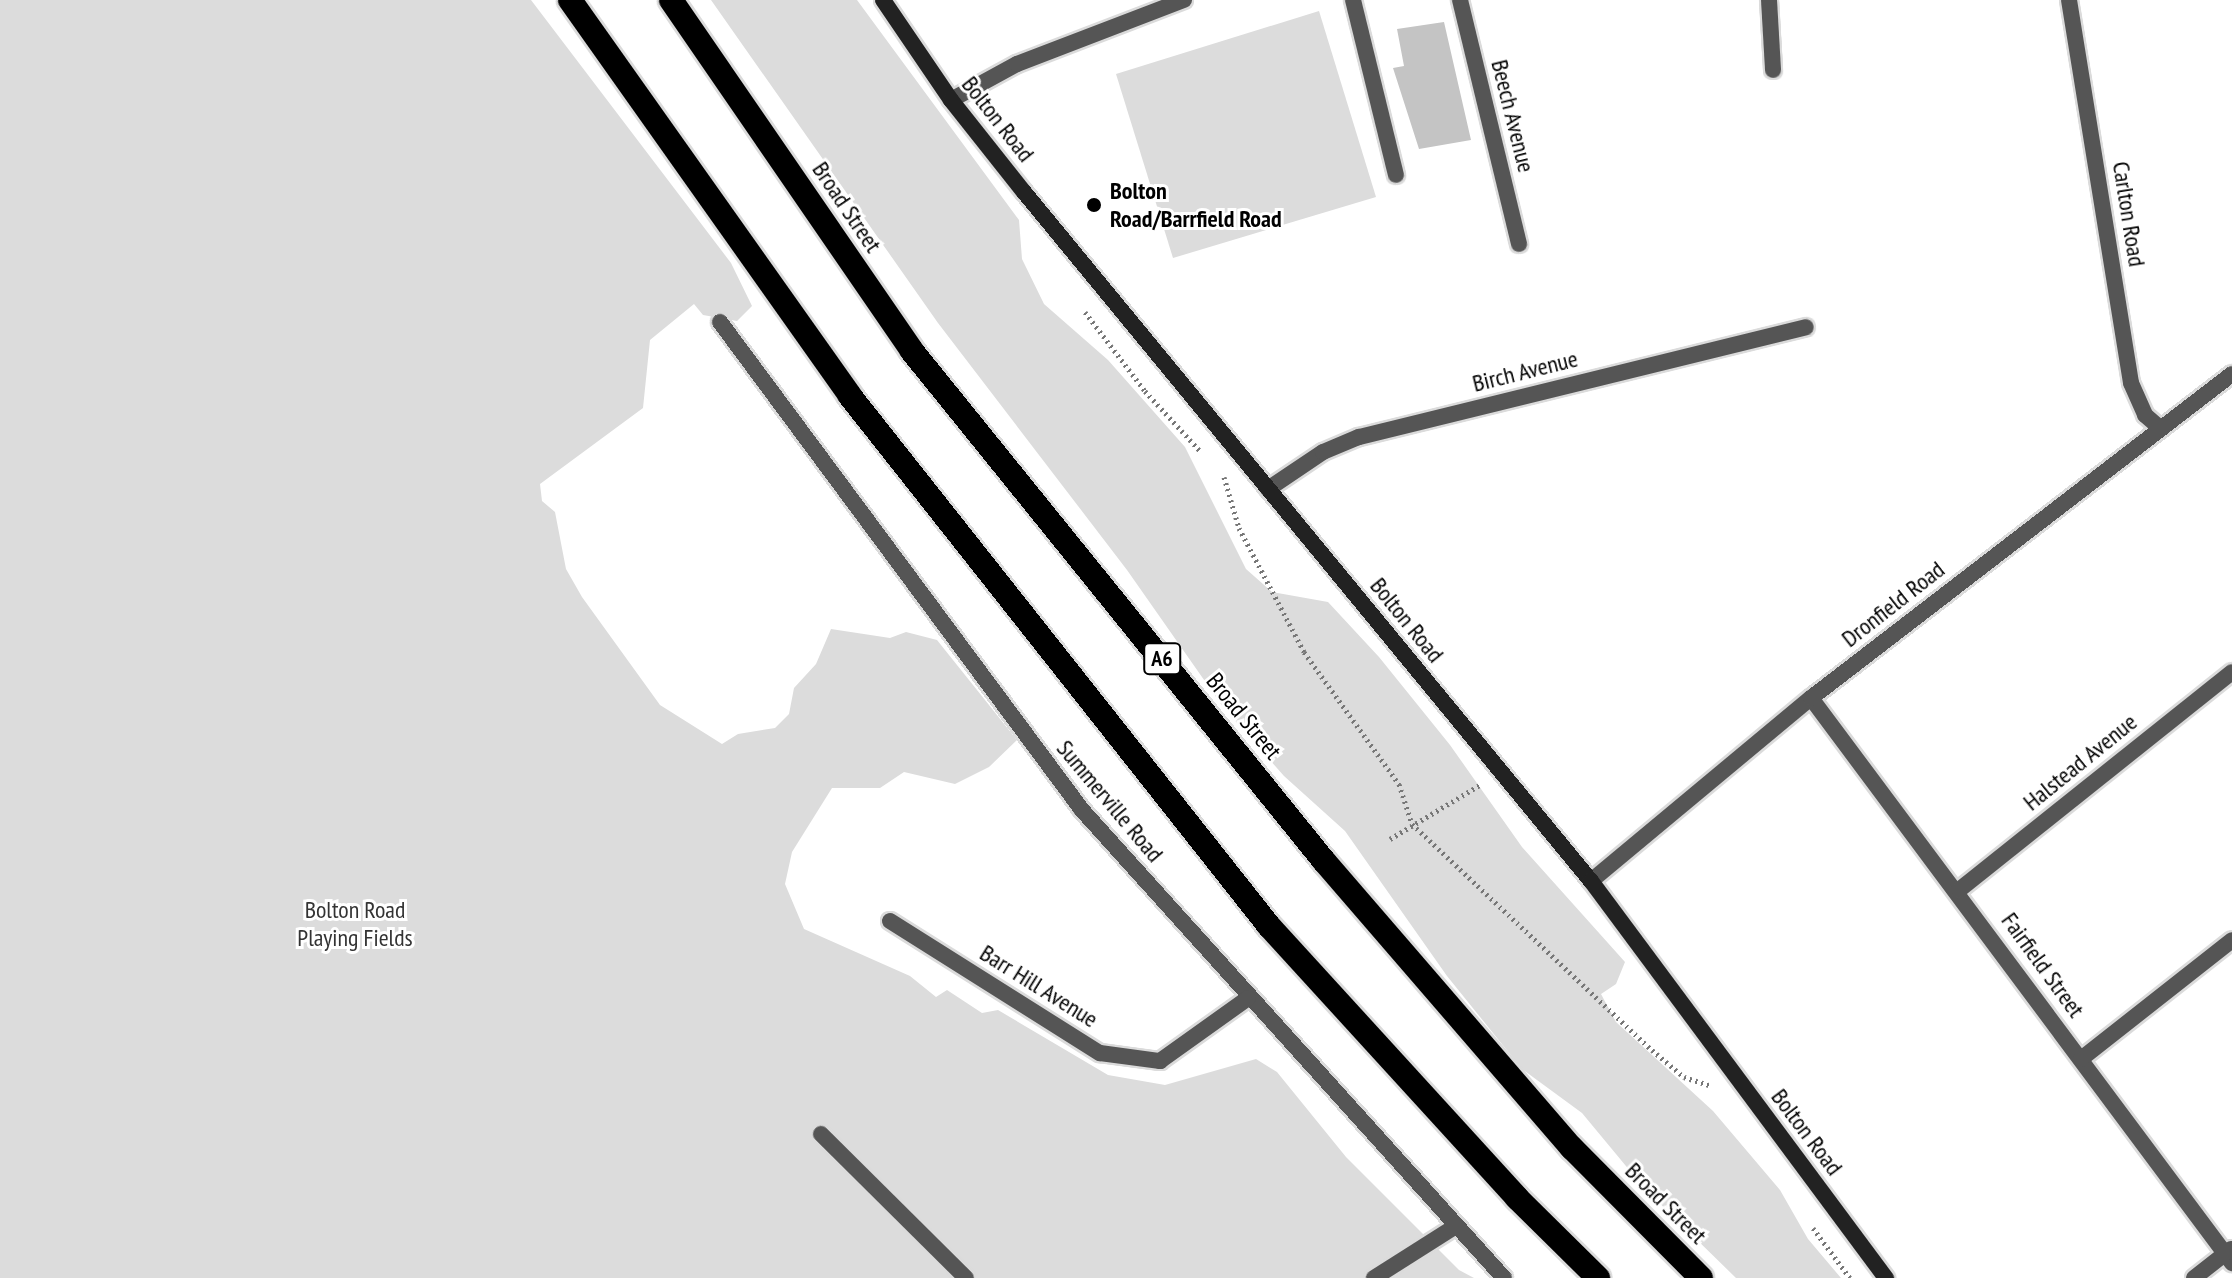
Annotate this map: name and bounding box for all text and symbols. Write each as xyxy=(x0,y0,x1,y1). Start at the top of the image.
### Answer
street label: Beech Avenue xyxy=(1485,56,1541,176)
street label: Bolton Road xyxy=(956,70,1040,168)
street label: Broad Street xyxy=(806,156,888,258)
street label: Carlton Road xyxy=(2107,160,2151,268)
place label: Bolton Road/Barrfield Road xyxy=(1110,177,1282,233)
marker: Bolton Road/Barrfield Road xyxy=(1085,196,1103,214)
street label: Birch Avenue xyxy=(1469,344,1581,398)
street label: Dronfield Road xyxy=(1836,555,1950,653)
street label: Bolton Road xyxy=(1364,572,1450,668)
road number: A6 xyxy=(1142,641,1182,677)
street label: Broad Street xyxy=(1200,667,1288,765)
street label: Halstead Avenue xyxy=(2017,707,2143,817)
street label: Summerville Road xyxy=(1051,734,1169,868)
park label: Bolton Road Playing Fields xyxy=(297,896,413,952)
street label: Fairfield Street xyxy=(1995,907,2091,1023)
street label: Barr Hill Avenue xyxy=(974,938,1104,1034)
street label: Bolton Road xyxy=(1765,1083,1849,1181)
street label: Broad Street xyxy=(1619,1156,1713,1250)

